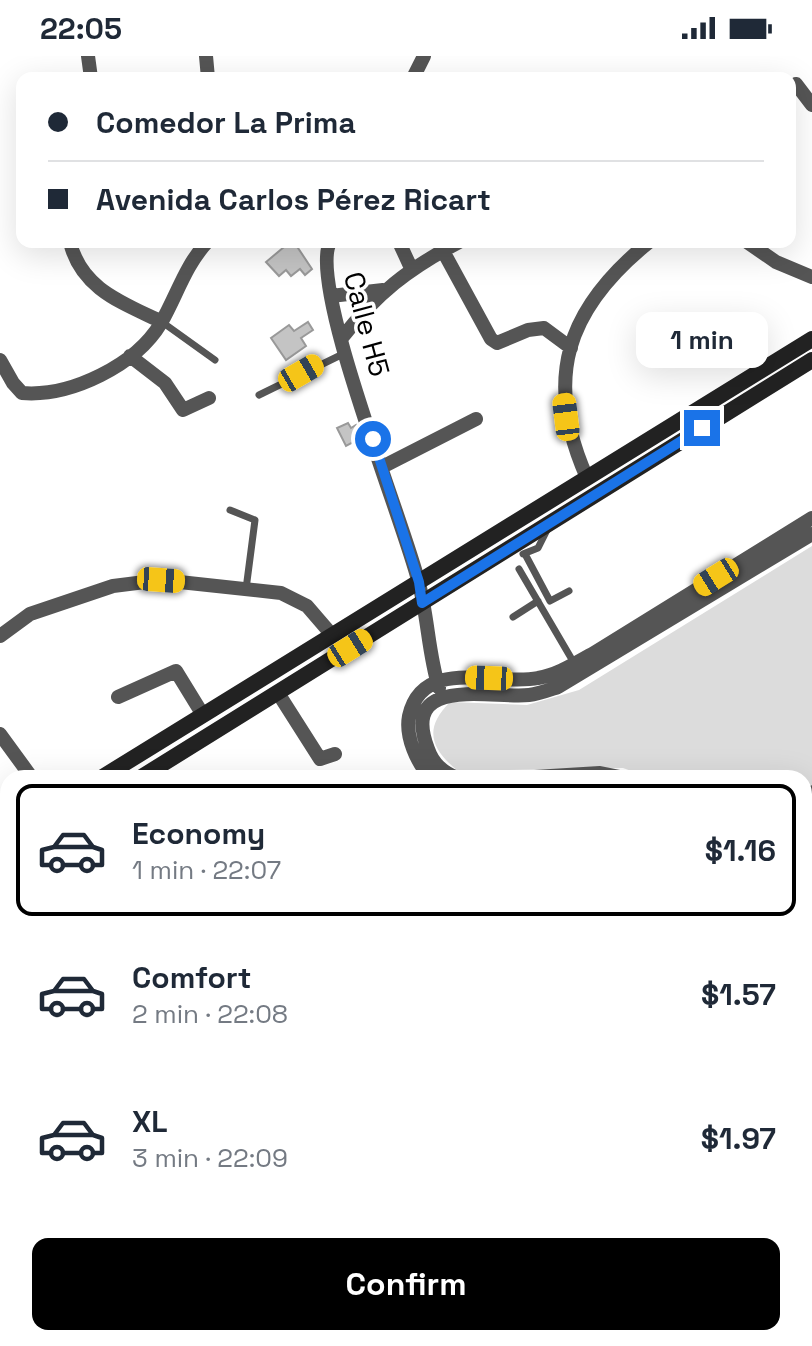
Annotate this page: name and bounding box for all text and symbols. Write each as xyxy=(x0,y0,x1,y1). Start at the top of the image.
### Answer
text: 22:05 xyxy=(40,9,122,48)
text: Comedor La Prima xyxy=(96,103,356,142)
text: Avenida Carlos Pérez Ricart xyxy=(96,180,491,219)
street label: Calle H5 xyxy=(336,268,398,380)
callout: 1 min xyxy=(636,312,768,368)
text: 1 min xyxy=(670,323,734,357)
car xyxy=(274,351,328,395)
car xyxy=(551,392,581,442)
route end xyxy=(684,410,720,446)
route start xyxy=(355,421,391,457)
car xyxy=(689,554,743,600)
car xyxy=(136,566,186,594)
car xyxy=(323,625,377,671)
car xyxy=(465,665,513,691)
icon: car xyxy=(36,814,108,886)
text: Economy xyxy=(132,814,265,853)
text: $1.16 xyxy=(705,831,776,870)
text: 1 min · 22:07 xyxy=(132,853,281,887)
icon: car xyxy=(36,958,108,1030)
text: Comfort xyxy=(132,958,251,997)
text: $1.57 xyxy=(701,975,776,1014)
text: 2 min · 22:08 xyxy=(132,997,288,1031)
icon: car xyxy=(36,1102,108,1174)
text: XL xyxy=(132,1102,168,1141)
text: $1.97 xyxy=(701,1119,776,1158)
text: 3 min · 22:09 xyxy=(132,1141,288,1175)
button: Confirm xyxy=(32,1238,780,1330)

